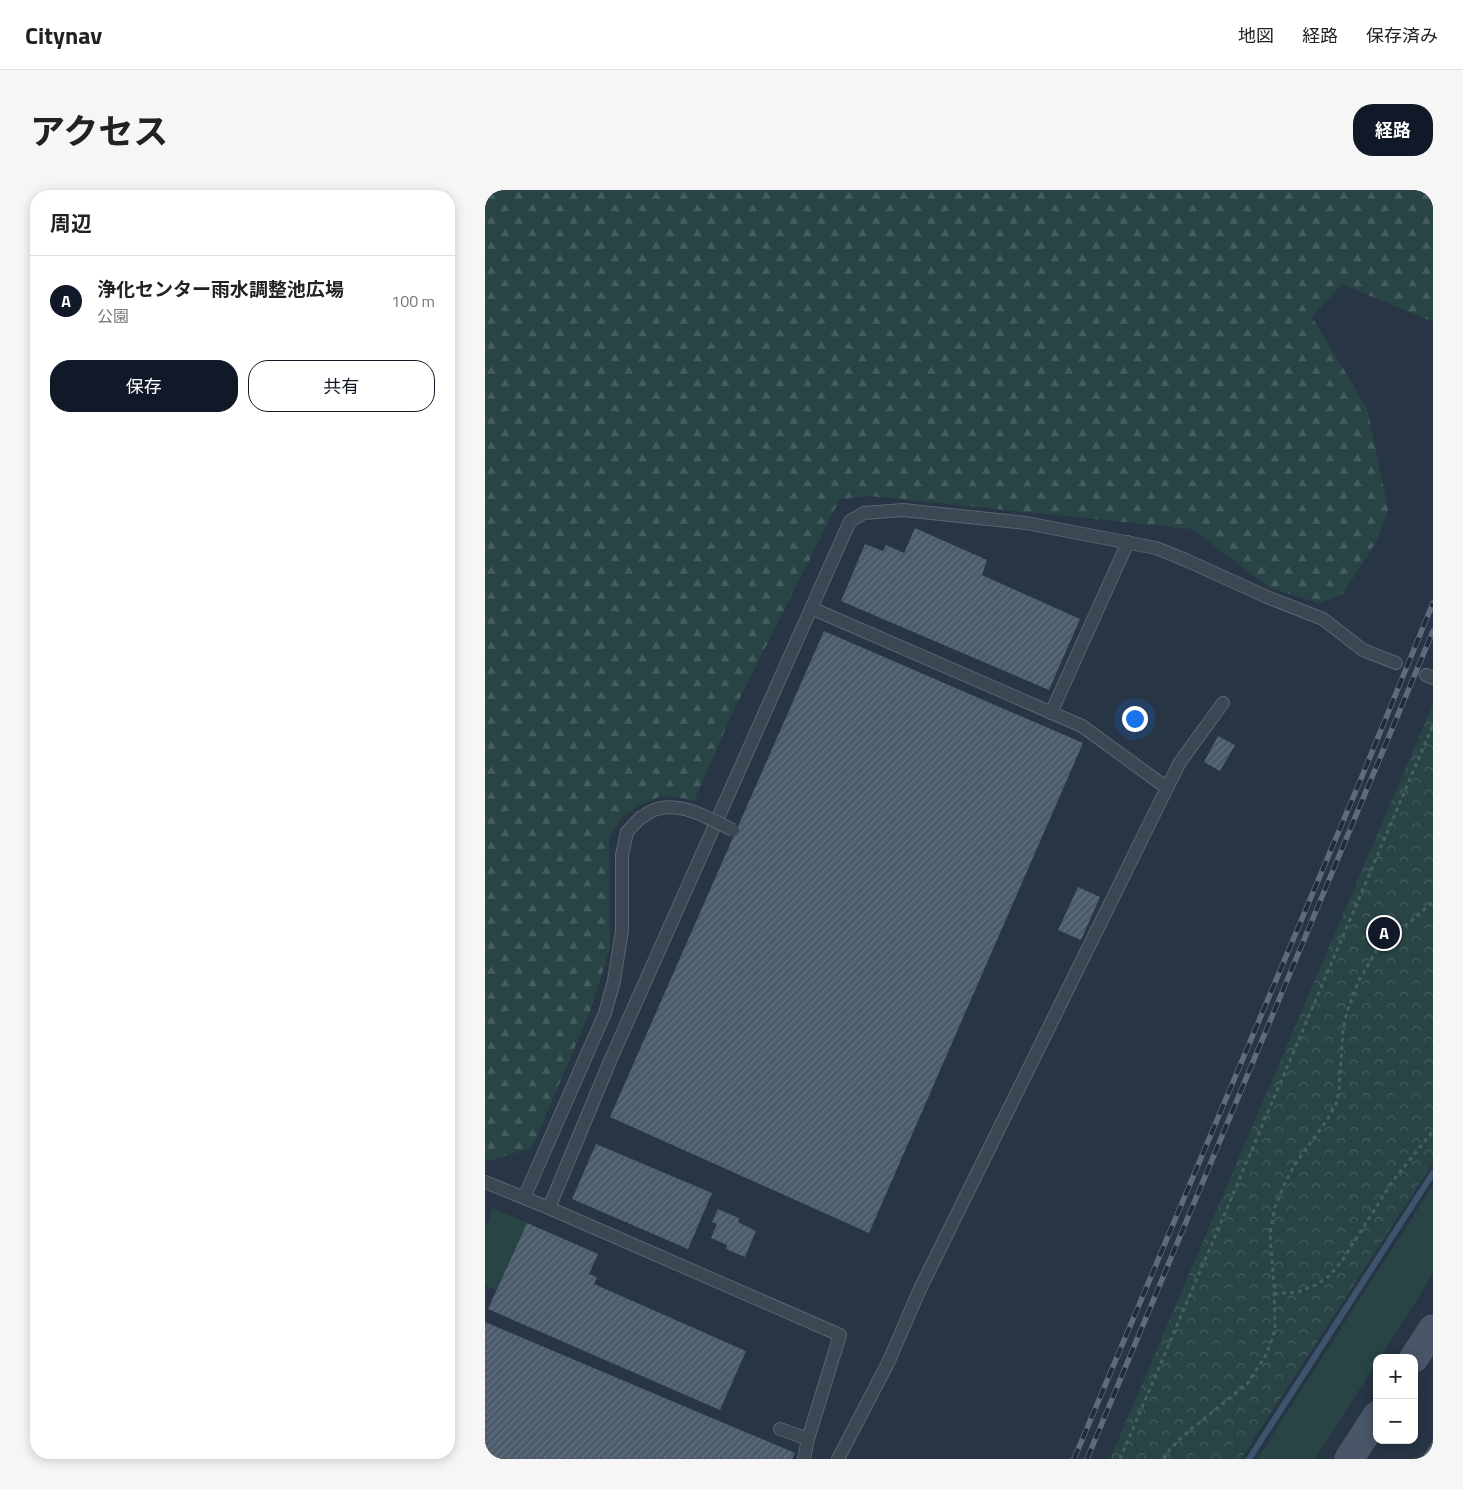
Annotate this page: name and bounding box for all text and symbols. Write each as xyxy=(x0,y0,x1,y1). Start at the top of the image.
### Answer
text: Citynav xyxy=(25,17,102,53)
text: 地図 xyxy=(1238,22,1274,49)
text: 経路 xyxy=(1302,22,1338,49)
text: 保存済み xyxy=(1366,22,1438,49)
text: アクセス xyxy=(30,104,168,158)
button: 経路 xyxy=(1353,104,1433,156)
text: 周辺 xyxy=(50,207,92,239)
text: 浄化センター雨水調整池広場 xyxy=(97,274,344,303)
text: A xyxy=(61,289,71,313)
text: 100 m xyxy=(391,289,435,313)
text: 公園 xyxy=(97,304,129,328)
button: 保存 xyxy=(50,360,238,412)
button: 共有 xyxy=(248,360,435,412)
your location xyxy=(1122,706,1148,732)
pin: A xyxy=(1368,914,1400,952)
map controls xyxy=(1373,1354,1418,1444)
button: + xyxy=(1373,1354,1418,1399)
button: − xyxy=(1373,1399,1418,1444)

